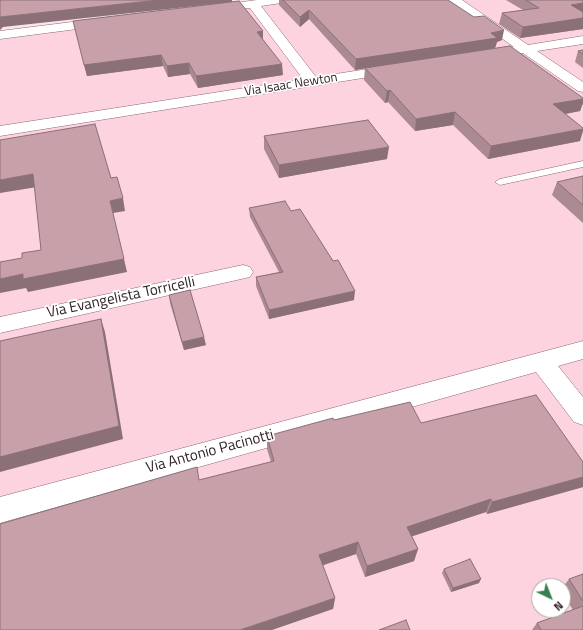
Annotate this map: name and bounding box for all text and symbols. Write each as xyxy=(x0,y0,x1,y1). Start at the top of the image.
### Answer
street label: Via Isaac Newton xyxy=(243,70,339,100)
street label: Via Evangelista Torricelli xyxy=(45,273,197,323)
street label: Via Antonio Pacinotti xyxy=(144,426,276,478)
north arrow xyxy=(531,578,571,618)
text: N xyxy=(550,598,567,614)

